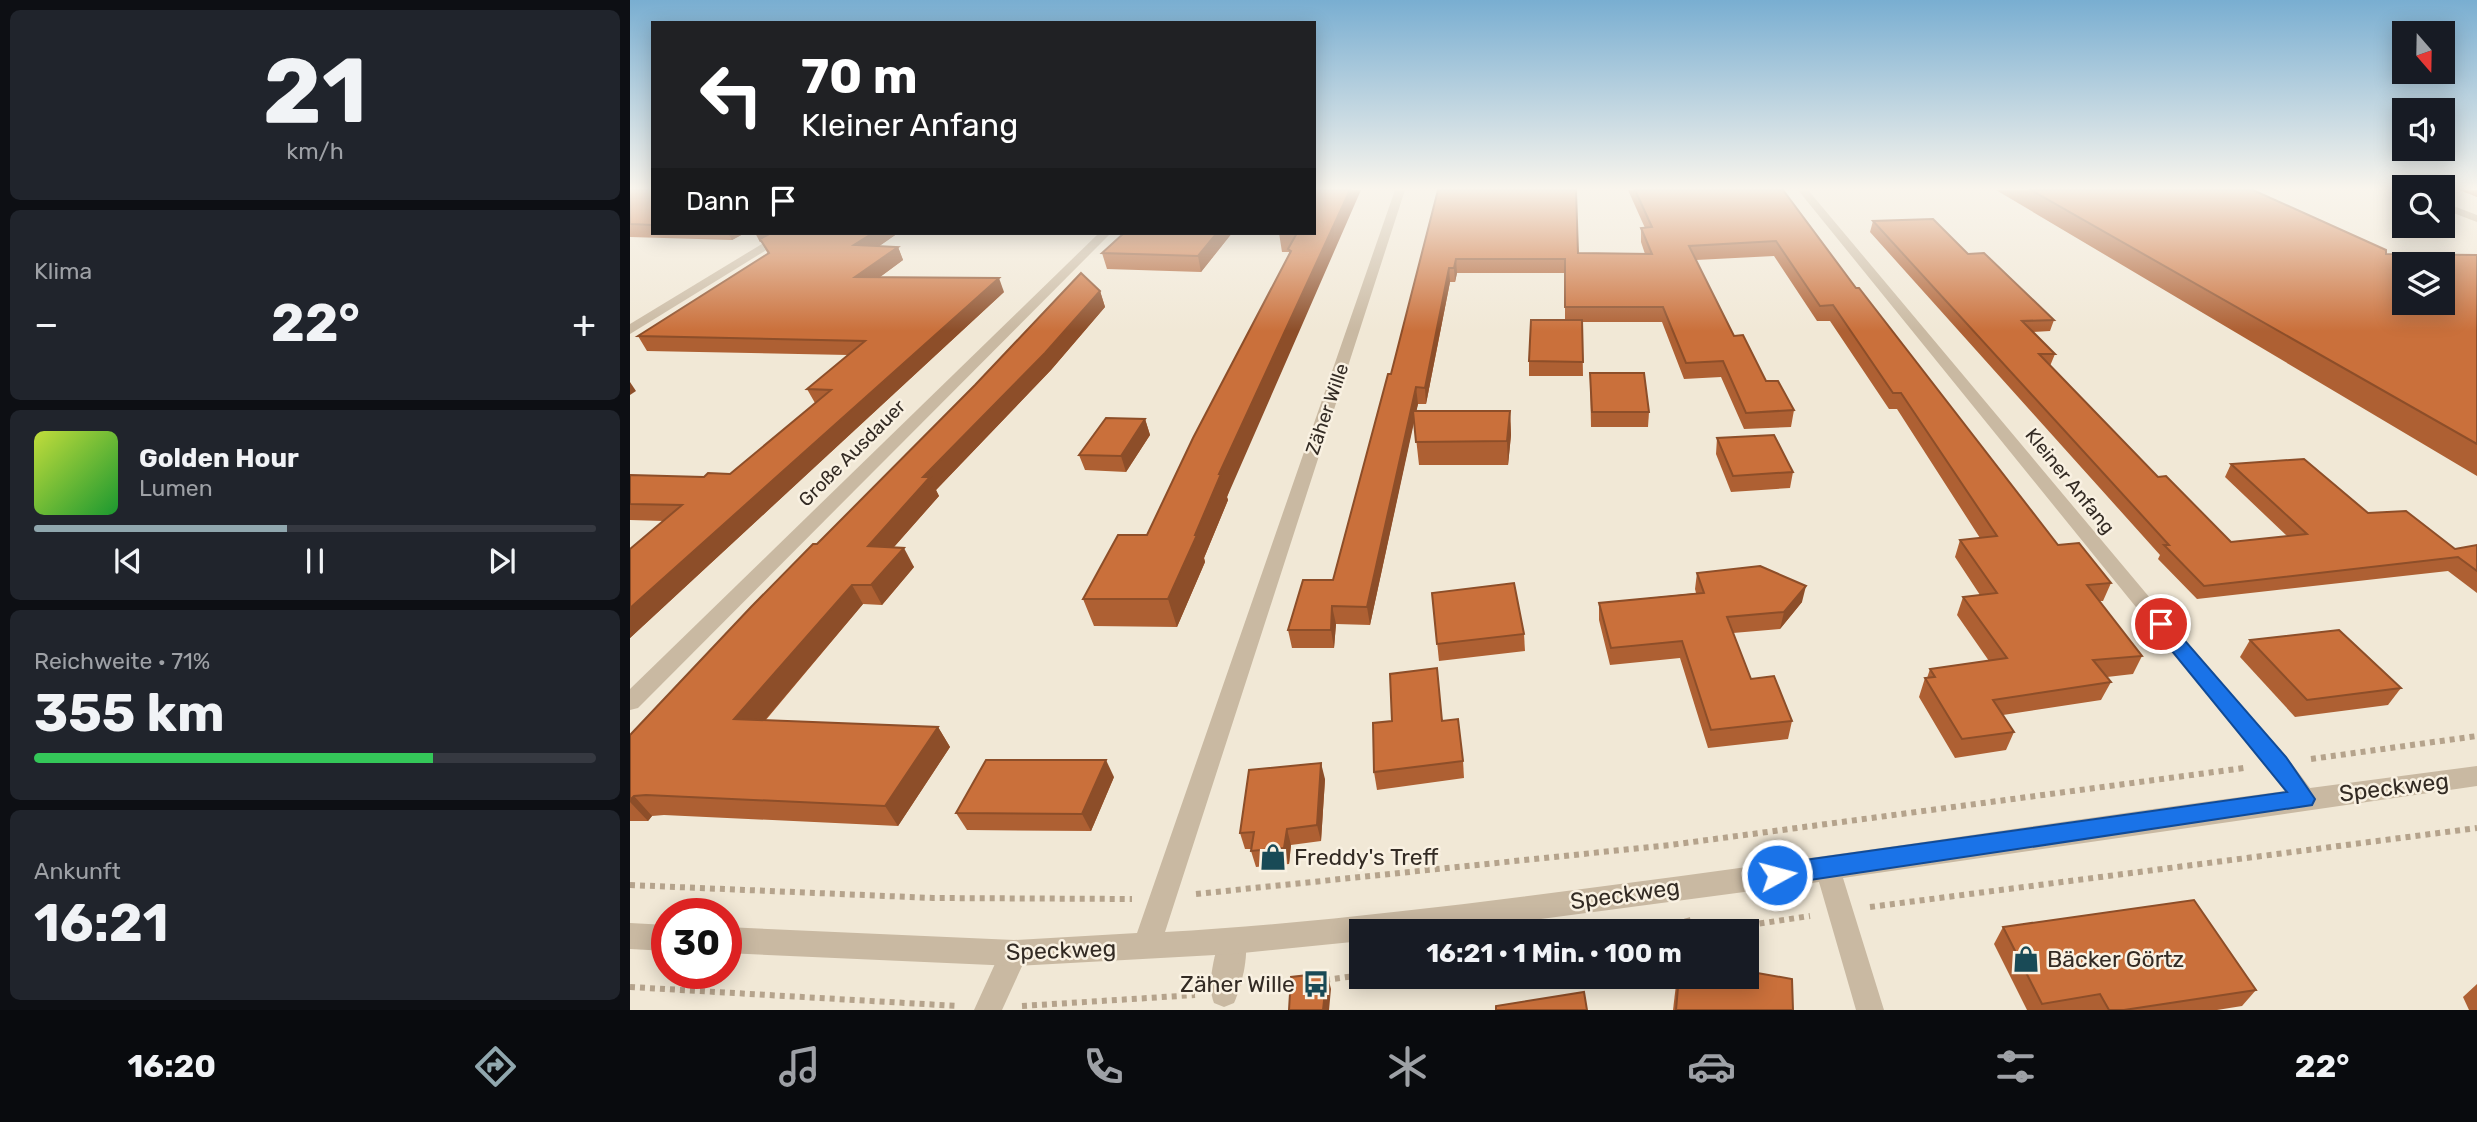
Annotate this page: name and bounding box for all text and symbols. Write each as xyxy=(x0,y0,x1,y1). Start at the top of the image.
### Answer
north arrow xyxy=(2392,21,2455,84)
map controls xyxy=(2392,21,2455,315)
text: 21 xyxy=(263,37,367,145)
text: 70 m xyxy=(801,47,918,105)
icon: left xyxy=(686,49,777,140)
button: sound xyxy=(2392,98,2455,161)
text: Kleiner Anfang xyxy=(801,106,1018,144)
text: km/h xyxy=(286,137,344,165)
button: search xyxy=(2392,175,2455,238)
icon: arrive xyxy=(764,182,802,220)
text: Dann xyxy=(686,186,750,217)
button: layers xyxy=(2392,252,2455,315)
text: Klima xyxy=(34,257,92,285)
text: 22° xyxy=(271,292,360,354)
text: − xyxy=(34,301,59,347)
text: + xyxy=(572,301,596,347)
street label: Zäher Wille xyxy=(1301,360,1353,458)
street label: Große Ausdauer xyxy=(794,394,911,511)
street label: Kleiner Anfang xyxy=(2020,424,2120,538)
text: Golden Hour xyxy=(139,443,299,474)
text: Lumen xyxy=(139,474,213,502)
icon: previous xyxy=(109,542,147,580)
icon: pause xyxy=(296,542,334,580)
icon: next xyxy=(483,542,521,580)
pin xyxy=(2131,594,2191,654)
icon: arrive xyxy=(2142,605,2180,643)
text: Reichweite · 71% xyxy=(34,647,210,675)
text: 355 km xyxy=(34,682,225,744)
street label: Speckweg xyxy=(2338,766,2450,808)
position arrow xyxy=(1740,838,1814,912)
shop icon: Freddy's Treff xyxy=(1258,842,1288,872)
place label: Freddy's Treff xyxy=(1294,843,1439,871)
text: Ankunft xyxy=(34,857,121,885)
street label: Speckweg xyxy=(1568,872,1682,916)
text: 16:21 xyxy=(34,892,169,954)
speed limit sign: 30 xyxy=(651,898,742,989)
street label: Speckweg xyxy=(1005,934,1117,966)
text: 16:21 · 1 Min. · 100 m xyxy=(1426,938,1682,969)
shop icon: Bäcker Görtz xyxy=(2011,944,2041,974)
place label: Bäcker Görtz xyxy=(2047,945,2184,973)
bus stop icon: Zäher Wille xyxy=(1301,969,1331,999)
place label: Zäher Wille xyxy=(1180,970,1295,998)
icon: directions xyxy=(471,1042,520,1091)
icon: music xyxy=(775,1042,824,1091)
icon: phone xyxy=(1079,1042,1128,1091)
icon: climate xyxy=(1383,1042,1432,1091)
icon: car xyxy=(1687,1042,1736,1091)
icon: filters xyxy=(1991,1042,2040,1091)
text: 16:20 xyxy=(127,1047,216,1085)
text: 22° xyxy=(2295,1047,2349,1085)

